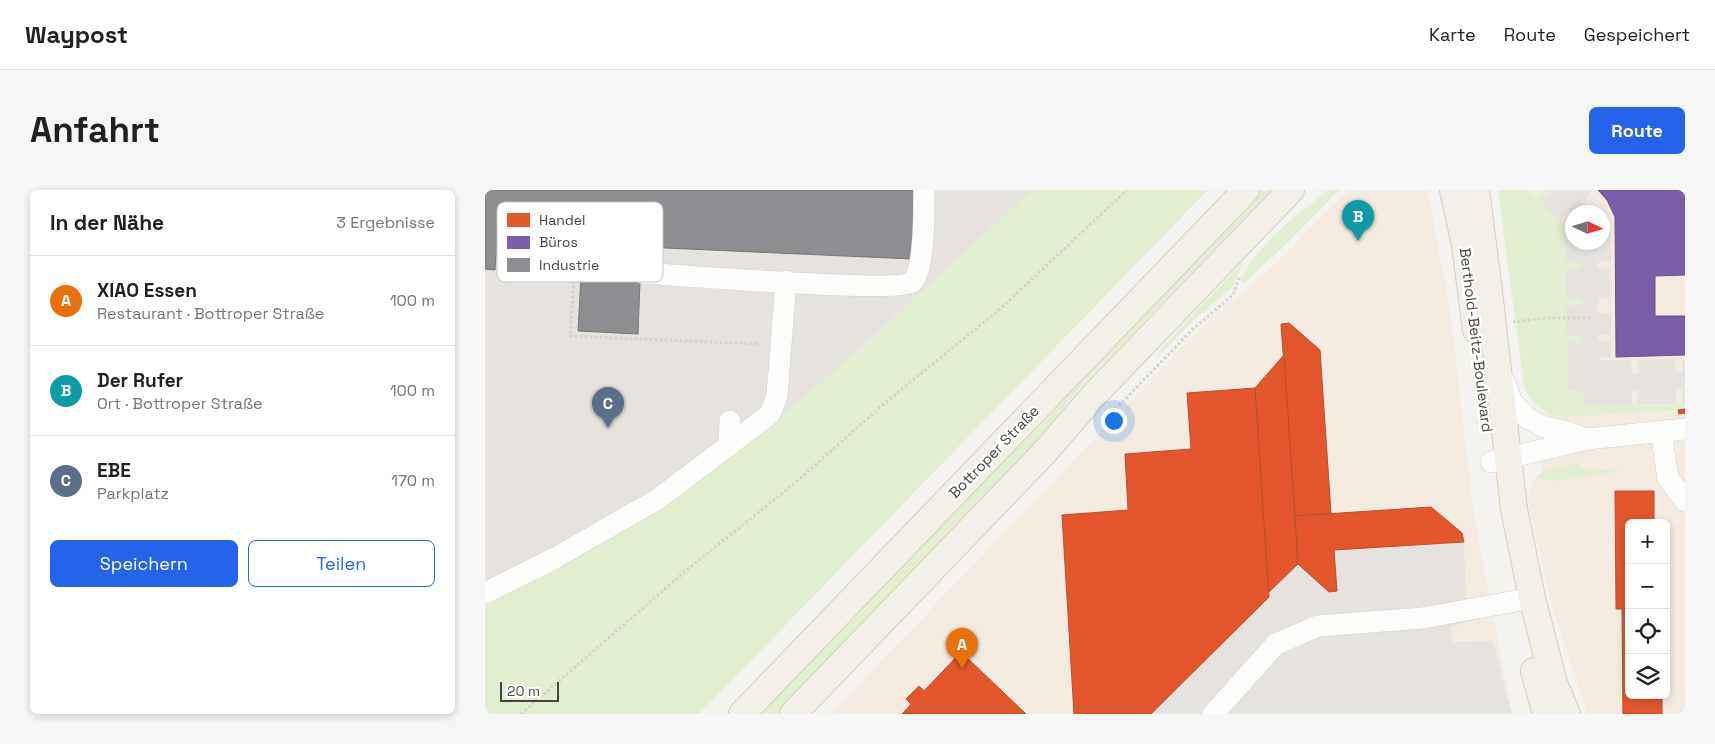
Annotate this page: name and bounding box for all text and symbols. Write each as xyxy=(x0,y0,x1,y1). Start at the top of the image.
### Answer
text: Waypost xyxy=(25,19,128,50)
text: Karte xyxy=(1429,23,1476,46)
text: Route xyxy=(1504,23,1556,46)
text: Gespeichert xyxy=(1584,23,1690,46)
button: Route xyxy=(1589,107,1685,154)
text: Anfahrt xyxy=(30,108,160,152)
pin: B xyxy=(1342,200,1374,241)
legend xyxy=(497,202,663,282)
north arrow xyxy=(1565,205,1610,250)
text: In der Nähe xyxy=(50,209,164,236)
text: Handel xyxy=(539,211,586,229)
text: 3 Ergebnisse xyxy=(336,212,435,233)
text: Büros xyxy=(539,233,578,251)
street label: Berthold-Beitz-Boulevard xyxy=(1456,247,1497,433)
text: Industrie xyxy=(539,256,599,274)
text: XIAO Essen xyxy=(97,278,197,303)
text: A xyxy=(61,290,71,311)
text: 100 m xyxy=(390,290,435,311)
text: Restaurant · Bottroper Straße xyxy=(97,303,324,324)
text: Der Rufer xyxy=(97,368,183,393)
text: B xyxy=(61,380,71,401)
text: 100 m xyxy=(390,380,435,401)
pin: C xyxy=(592,387,624,428)
text: Ort · Bottroper Straße xyxy=(97,393,262,414)
street label: Bottroper Straße xyxy=(944,401,1043,502)
your location xyxy=(1101,408,1127,434)
text: EBE xyxy=(97,458,131,483)
text: C xyxy=(61,470,71,491)
text: 170 m xyxy=(391,470,435,491)
text: Parkplatz xyxy=(97,483,169,504)
map controls xyxy=(1625,519,1670,699)
button: + xyxy=(1625,519,1670,564)
button: Speichern xyxy=(50,540,238,587)
button: Teilen xyxy=(248,540,435,587)
button: − xyxy=(1625,564,1670,609)
button: locate xyxy=(1625,609,1670,654)
pin: A xyxy=(946,628,978,669)
button: layers xyxy=(1625,654,1670,699)
scale bar xyxy=(500,679,559,702)
text: 20 m xyxy=(507,682,540,700)

